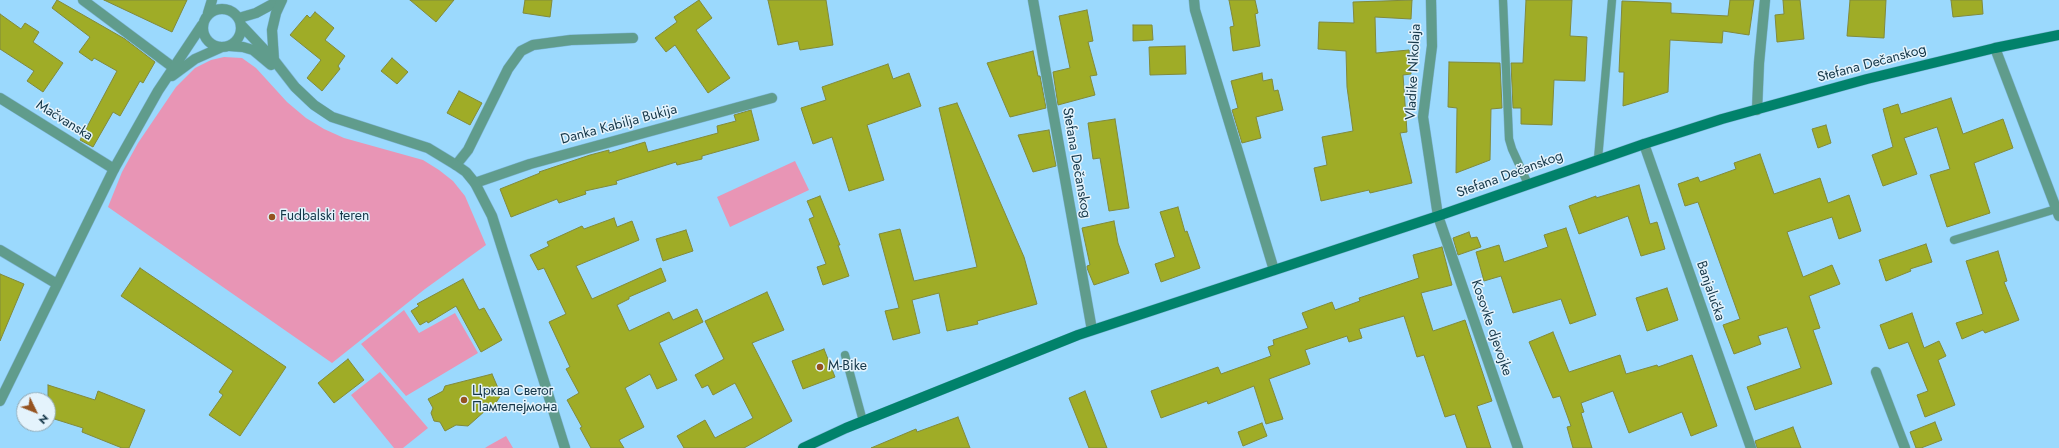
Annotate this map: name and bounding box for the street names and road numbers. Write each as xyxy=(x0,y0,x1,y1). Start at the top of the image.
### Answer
street label: Vladike Nikolaja xyxy=(1403,23,1425,121)
street label: Stefana Dečanskog xyxy=(1816,41,1928,87)
street label: Mačvanska xyxy=(33,97,95,145)
street label: Danka Kabilja Bukija xyxy=(559,101,679,149)
street label: Stefana Dečanskog xyxy=(1058,106,1094,220)
street label: Stefana Dečanskog xyxy=(1455,148,1565,202)
street label: Banjalučka xyxy=(1692,259,1728,323)
street label: Kosovke djevojke xyxy=(1467,278,1515,378)

